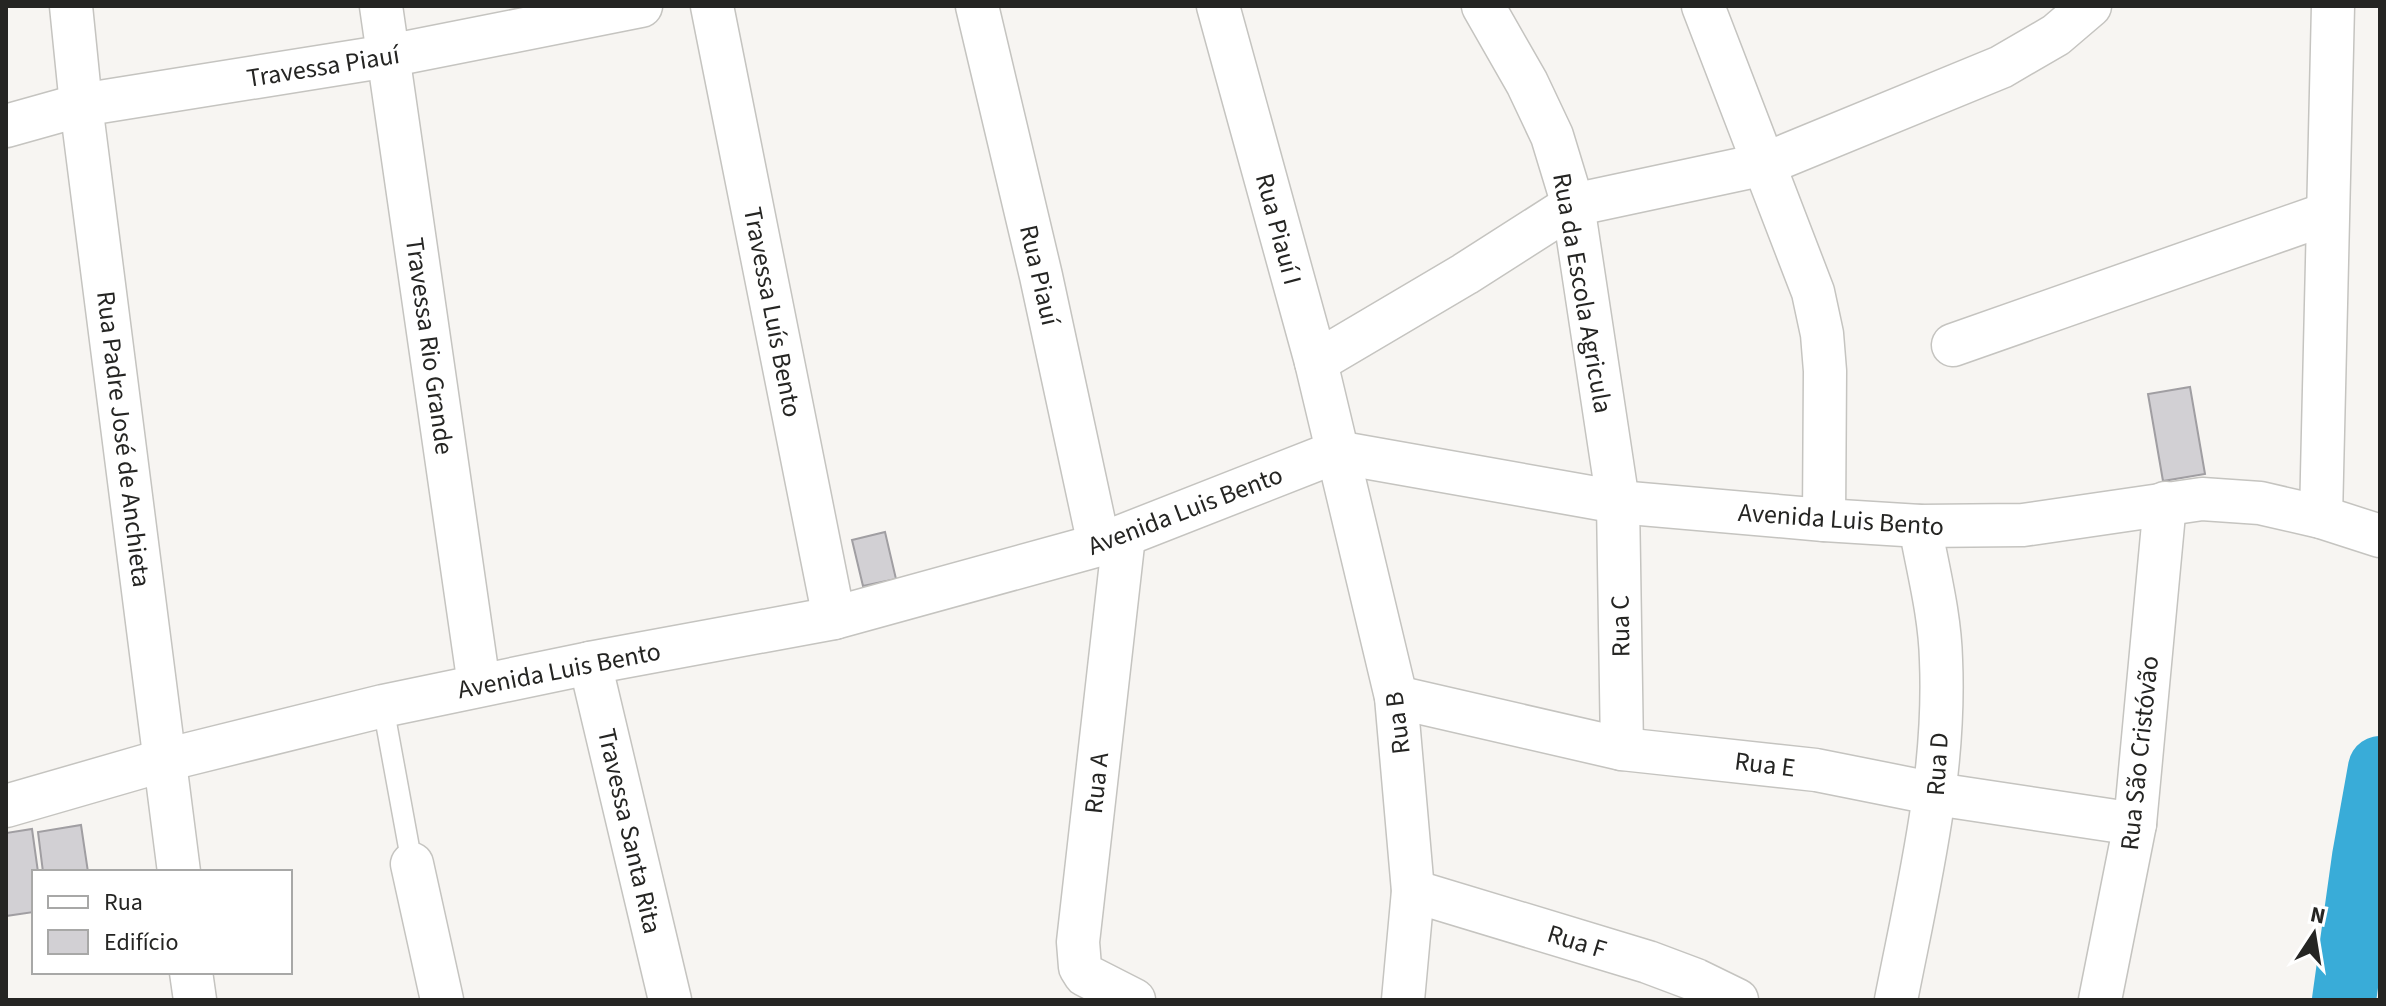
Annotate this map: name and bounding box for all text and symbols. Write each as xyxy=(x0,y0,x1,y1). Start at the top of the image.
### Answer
street label: Travessa Piauí xyxy=(244,36,404,97)
street label: Rua Piauí I xyxy=(1246,169,1311,289)
street label: Rua da Escola Agricula xyxy=(1543,170,1622,416)
street label: Travessa Luís Bento xyxy=(734,204,811,420)
street label: Rua Piauí xyxy=(1010,221,1069,331)
street label: Travessa Rio Grande xyxy=(396,235,463,457)
street label: Rua Padre José de Anchieta xyxy=(87,289,160,589)
street label: Avenida Luis Bento xyxy=(1082,456,1288,565)
street label: Avenida Luis Bento xyxy=(1737,494,1945,545)
street label: Rua C xyxy=(1601,595,1640,657)
street label: Avenida Luis Bento xyxy=(454,633,664,708)
street label: Rua São Cristóvão xyxy=(2111,654,2168,852)
street label: Rua B xyxy=(1375,690,1420,756)
street label: Travessa Santa Rita xyxy=(588,725,671,937)
street label: Rua D xyxy=(1917,731,1958,797)
street label: Rua E xyxy=(1732,742,1797,787)
street label: Rua A xyxy=(1075,750,1118,816)
legend xyxy=(32,870,292,974)
text: Rua xyxy=(104,885,143,920)
north arrow xyxy=(2274,894,2354,974)
text: N xyxy=(2307,898,2328,933)
street label: Rua F xyxy=(1543,915,1611,968)
text: Edifício xyxy=(104,925,178,960)

